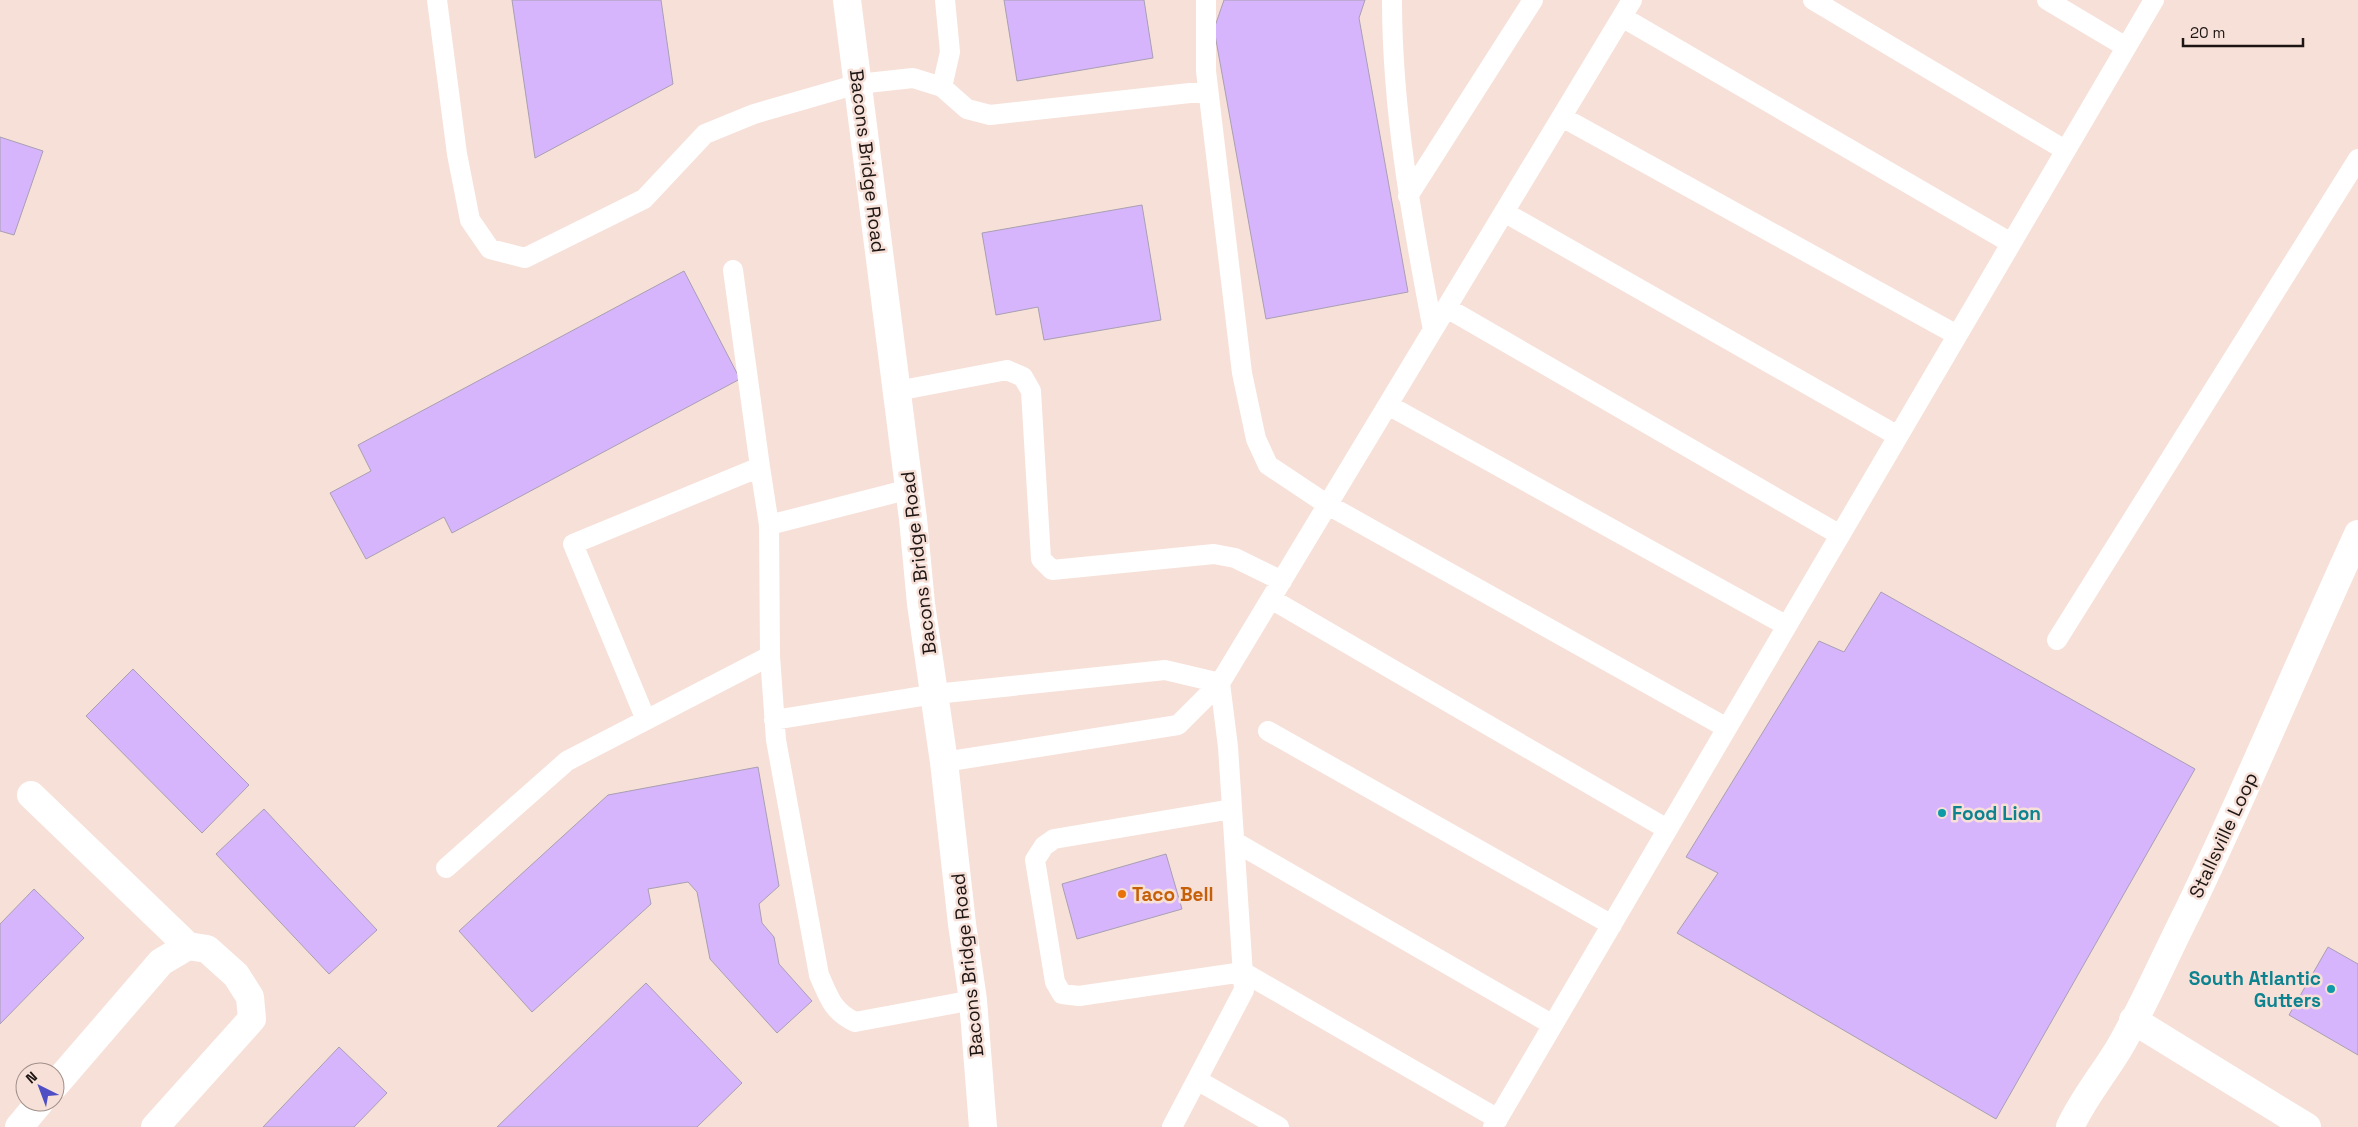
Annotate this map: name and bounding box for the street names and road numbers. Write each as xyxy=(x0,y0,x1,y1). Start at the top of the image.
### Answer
street label: Bacons Bridge Road xyxy=(844,68,891,254)
street label: Bacons Bridge Road xyxy=(895,470,942,656)
street label: Stallsville Loop xyxy=(2183,768,2264,902)
street label: Bacons Bridge Road xyxy=(945,872,990,1058)

